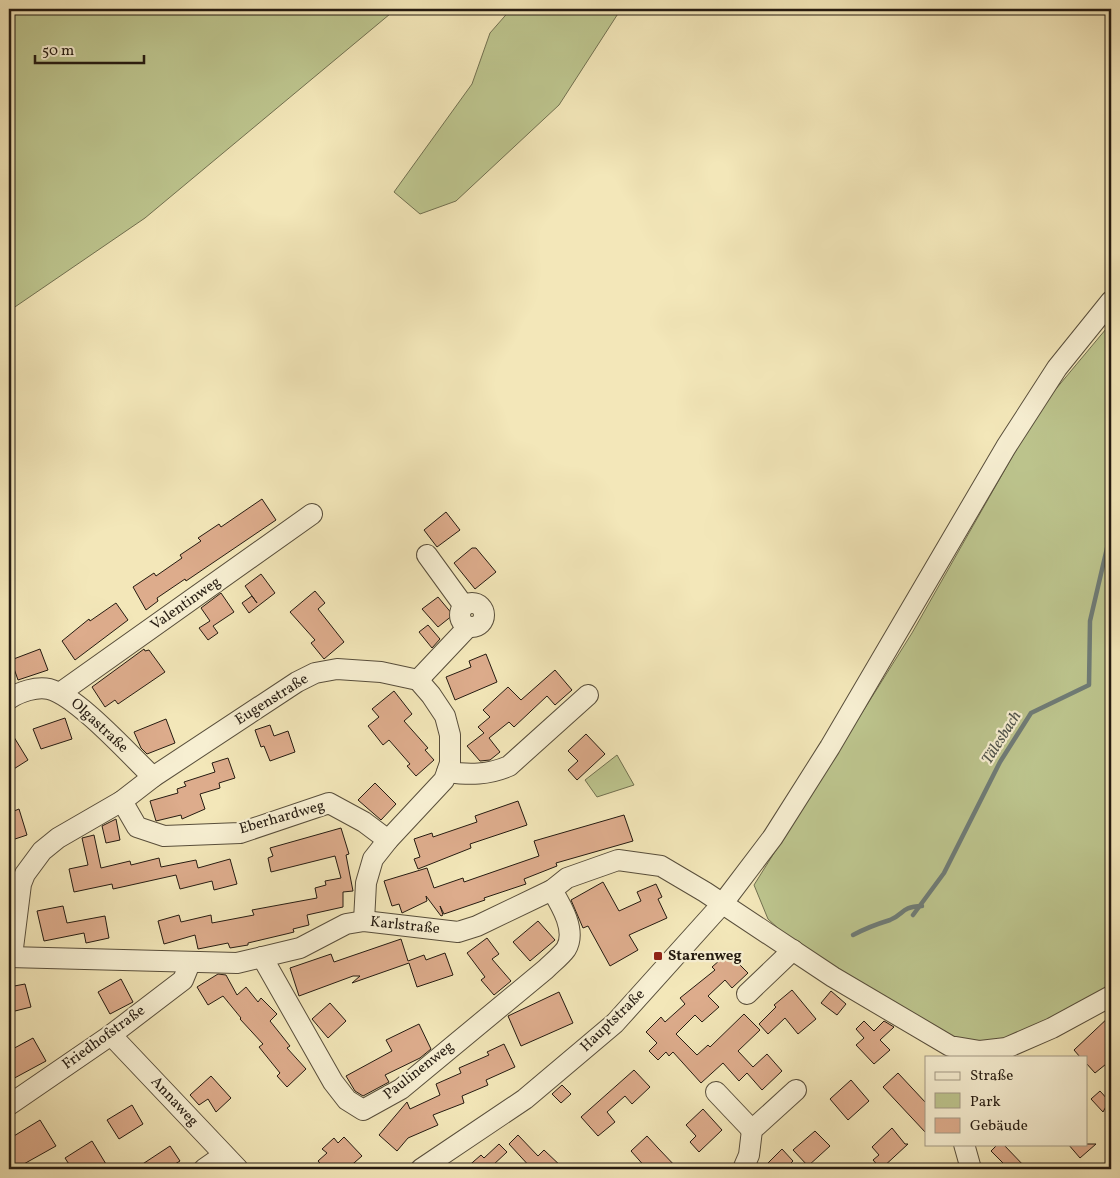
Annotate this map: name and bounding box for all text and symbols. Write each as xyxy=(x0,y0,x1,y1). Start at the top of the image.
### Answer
scale bar xyxy=(35,32,144,64)
text: 50 m xyxy=(42,41,74,62)
street label: Valentinweg xyxy=(147,572,226,636)
street label: Eugenstraße xyxy=(231,669,313,731)
street label: Olgastraße xyxy=(65,694,133,758)
water label: Tälesbach xyxy=(977,707,1027,769)
street label: Eberhardweg xyxy=(237,796,328,840)
street label: Karlstraße xyxy=(369,912,441,940)
place label: Starenweg xyxy=(668,946,742,967)
marker: Starenweg xyxy=(652,950,664,962)
street label: Hauptstraße xyxy=(576,985,650,1057)
street label: Friedhofstraße xyxy=(58,1001,150,1075)
street label: Paulinenweg xyxy=(379,1037,459,1105)
legend xyxy=(925,1056,1088,1146)
text: Straße xyxy=(970,1066,1013,1087)
street label: Annaweg xyxy=(145,1072,203,1132)
text: Park xyxy=(970,1092,1001,1113)
text: Gebäude xyxy=(970,1116,1028,1137)

